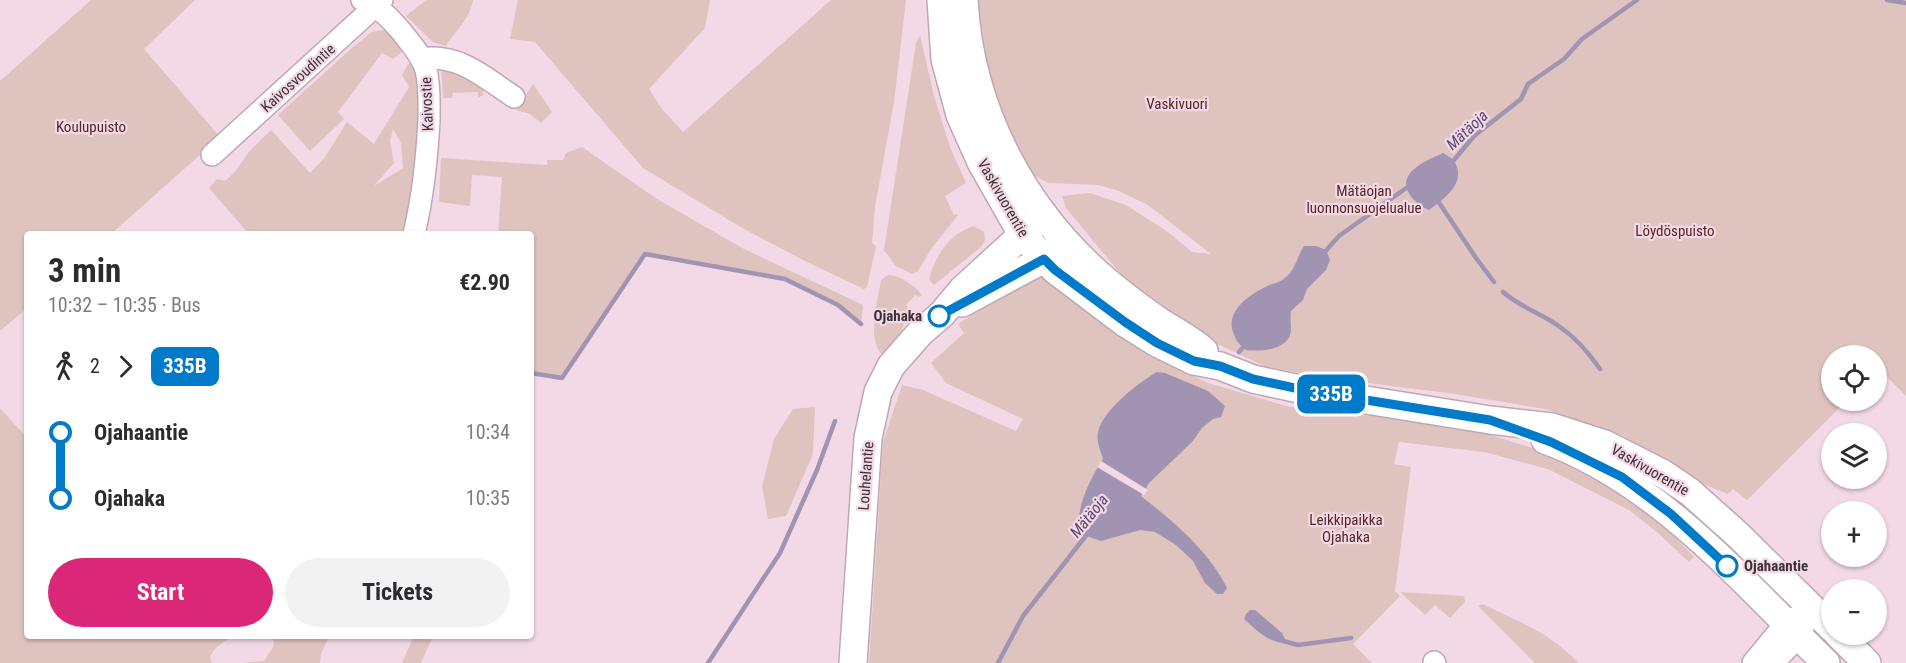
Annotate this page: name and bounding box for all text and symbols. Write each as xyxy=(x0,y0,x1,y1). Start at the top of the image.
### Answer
street label: Kaivosvoudintie xyxy=(257,40,339,116)
street label: Kaivostie xyxy=(417,76,437,132)
park label: Vaskivuori xyxy=(1146,95,1208,113)
water label: Mätäoja xyxy=(1442,106,1492,154)
park label: Koulupuisto xyxy=(56,118,126,136)
street label: Vaskivuorentie xyxy=(973,156,1033,240)
park label: Mätäojan luonnonsuojelualue xyxy=(1306,182,1422,217)
park label: Löydöspuisto xyxy=(1635,222,1715,240)
text: 3 min xyxy=(48,251,121,290)
text: €2.90 xyxy=(459,270,510,295)
text: 10:32 – 10:35 · Bus xyxy=(48,293,201,317)
marker: Ojahaka xyxy=(928,305,950,327)
place label: Ojahaka xyxy=(874,307,922,325)
map controls xyxy=(1821,345,1887,645)
button: locate xyxy=(1821,345,1887,411)
icon: walk xyxy=(48,350,81,383)
icon: forward xyxy=(109,350,142,383)
text: 2 xyxy=(90,354,100,378)
text: 335B xyxy=(163,354,207,378)
line badge: 335B xyxy=(1289,374,1373,414)
text: 335B xyxy=(1309,382,1353,406)
text: Ojahaantie xyxy=(94,420,188,445)
text: 10:34 xyxy=(466,420,510,444)
button: layers xyxy=(1821,423,1887,489)
street label: Vaskivuorentie xyxy=(1608,440,1692,500)
street label: Louhelantie xyxy=(855,441,877,511)
text: Ojahaka xyxy=(94,486,165,511)
text: 10:35 xyxy=(466,486,510,510)
water label: Mätäoja xyxy=(1066,491,1112,541)
button: + xyxy=(1821,501,1887,567)
park label: Leikkipaikka Ojahaka xyxy=(1309,511,1383,546)
marker: Ojahaantie xyxy=(1716,555,1738,577)
place label: Ojahaantie xyxy=(1744,557,1808,575)
button: Start xyxy=(48,558,273,627)
button: Tickets xyxy=(285,558,510,627)
button: − xyxy=(1821,579,1887,645)

